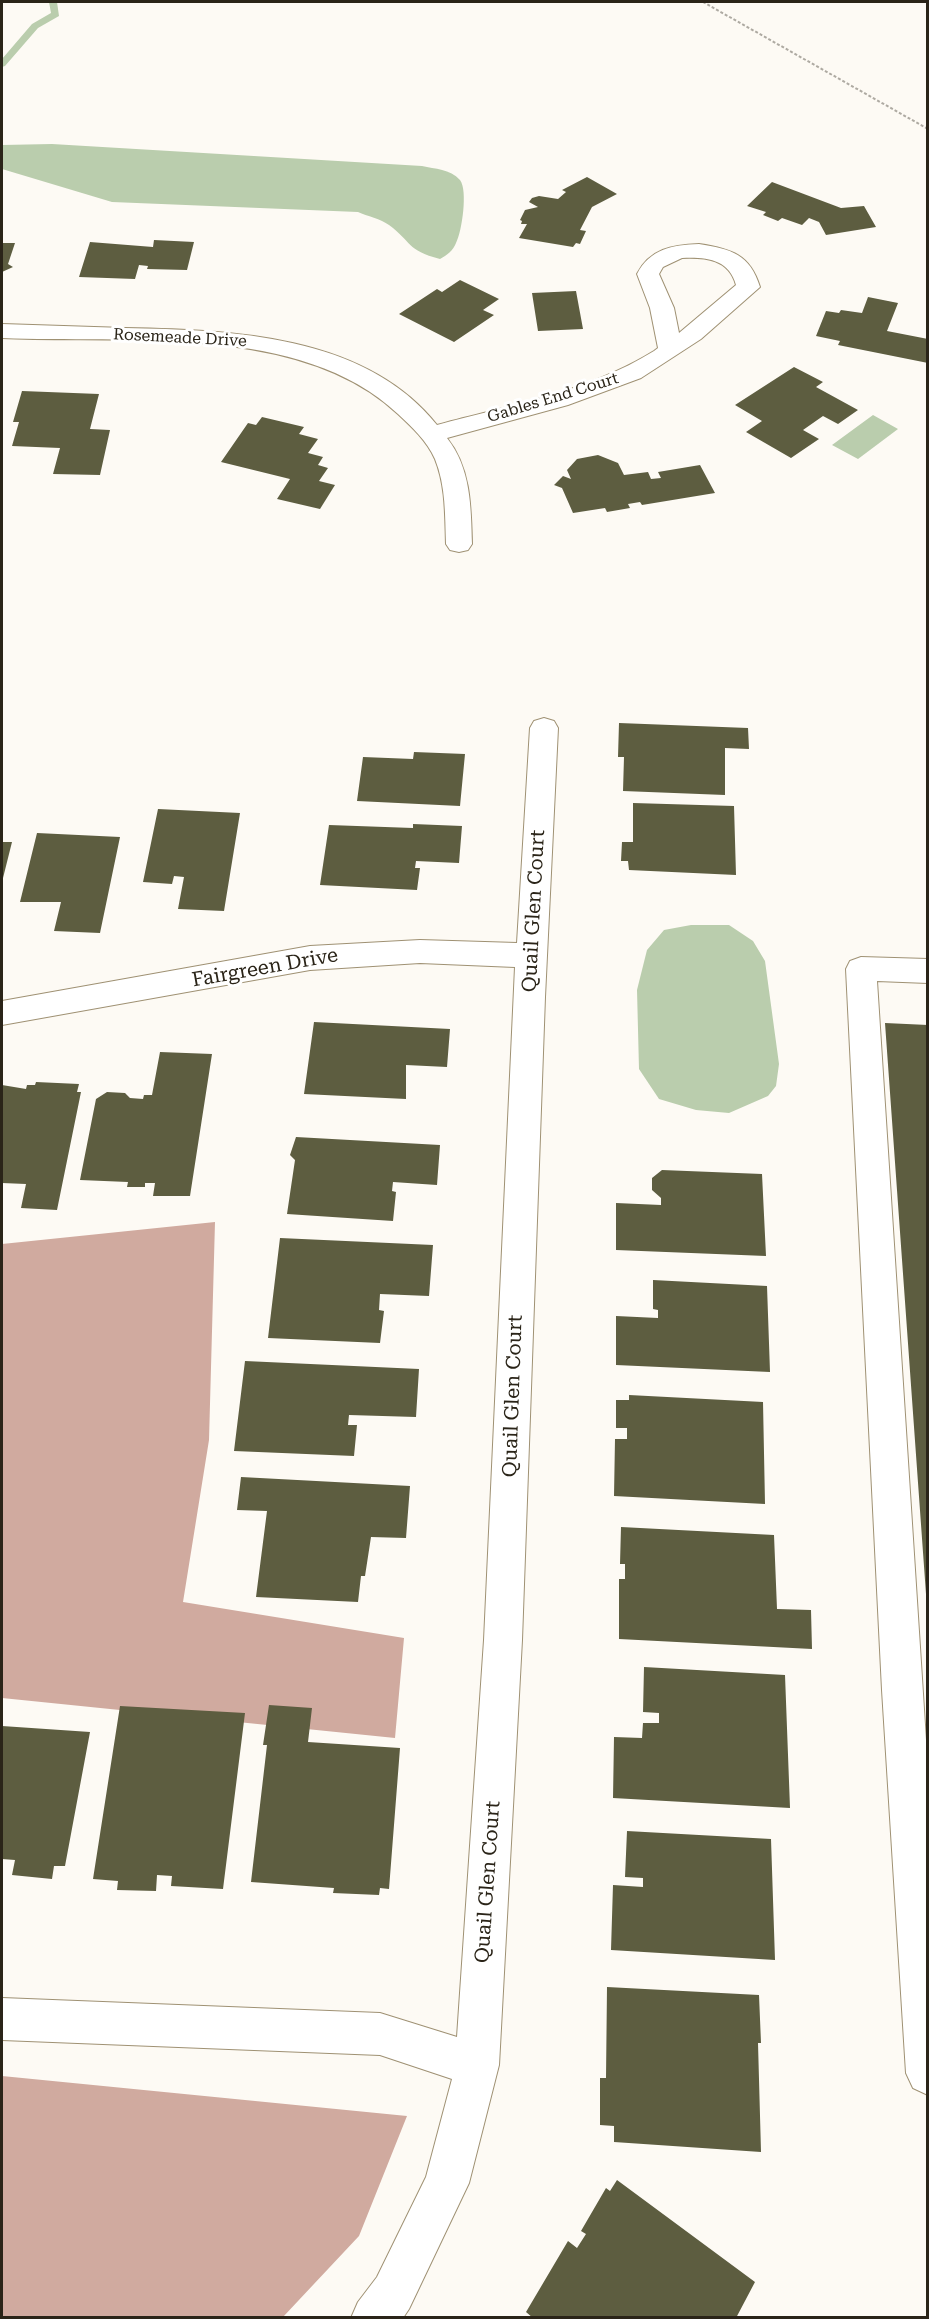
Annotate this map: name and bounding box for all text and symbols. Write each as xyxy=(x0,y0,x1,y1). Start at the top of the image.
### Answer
street label: Rosemeade Drive xyxy=(113,325,247,351)
street label: Gables End Court xyxy=(485,369,621,427)
street label: Quail Glen Court xyxy=(518,829,550,993)
street label: Fairgreen Drive xyxy=(190,943,340,993)
street label: Quail Glen Court xyxy=(498,1314,528,1478)
street label: Quail Glen Court xyxy=(470,1800,506,1964)

